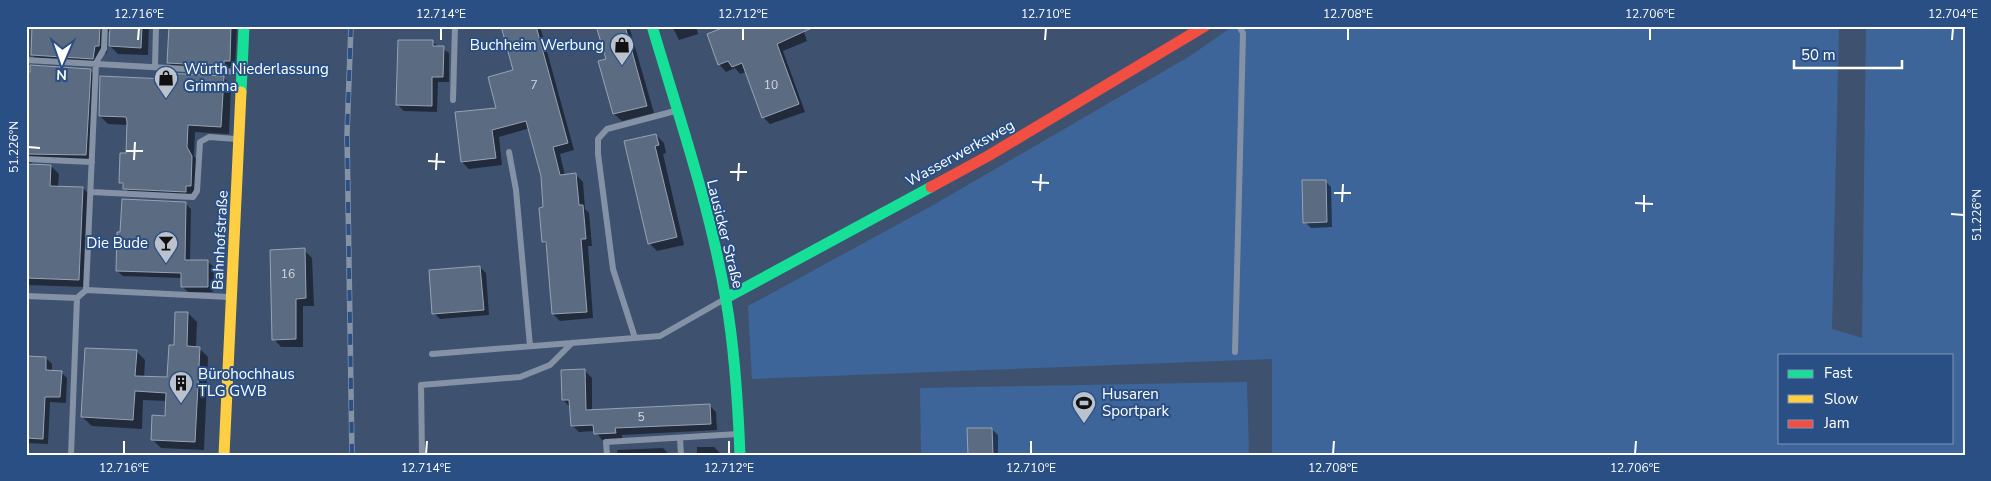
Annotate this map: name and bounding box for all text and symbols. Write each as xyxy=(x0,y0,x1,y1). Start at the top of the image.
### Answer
text: 12.716°E xyxy=(114,6,164,22)
text: 12.714°E xyxy=(416,6,466,22)
text: 12.712°E xyxy=(718,6,768,22)
text: 12.710°E xyxy=(1021,6,1071,22)
text: 12.708°E xyxy=(1323,6,1373,22)
text: 12.706°E xyxy=(1625,6,1675,22)
text: 12.704°E xyxy=(1928,6,1978,22)
shop icon: Buchheim Werbung xyxy=(609,32,635,66)
place label: Buchheim Werbung xyxy=(470,35,604,55)
north arrow xyxy=(38,38,88,88)
scale bar xyxy=(1794,38,1901,70)
text: 50 m xyxy=(1801,45,1836,65)
place label: Würth Niederlassung Grimma xyxy=(184,59,329,96)
text: N xyxy=(56,65,67,84)
shop icon: Würth Niederlassung Grimma xyxy=(153,65,179,99)
house number: 7 xyxy=(530,77,538,93)
house number: 10 xyxy=(764,77,778,93)
street label: Wasserwerksweg xyxy=(902,115,1018,191)
text: 51.226°N xyxy=(6,121,22,173)
street label: Lausicker Straße xyxy=(702,177,748,291)
text: 51.226°N xyxy=(1969,189,1985,241)
street label: Bahnhofstraße xyxy=(207,190,233,290)
bar icon: Die Bude xyxy=(153,230,179,264)
place label: Die Bude xyxy=(86,233,148,253)
house number: 16 xyxy=(281,266,295,282)
legend xyxy=(1778,354,1954,444)
text: Fast xyxy=(1824,363,1853,383)
place label: Bürohochhaus TLG GWB xyxy=(198,364,295,401)
building icon: Bürohochhaus TLG GWB xyxy=(168,370,194,404)
place label: Husaren Sportpark xyxy=(1102,384,1169,421)
text: Slow xyxy=(1824,389,1859,409)
sports icon: Husaren Sportpark xyxy=(1071,390,1097,424)
house number: 5 xyxy=(637,409,645,425)
text: Jam xyxy=(1823,413,1850,433)
text: 12.716°E xyxy=(99,460,149,476)
text: 12.714°E xyxy=(401,460,451,476)
text: 12.712°E xyxy=(704,460,754,476)
text: 12.710°E xyxy=(1006,460,1056,476)
text: 12.708°E xyxy=(1308,460,1358,476)
text: 12.706°E xyxy=(1610,460,1660,476)

